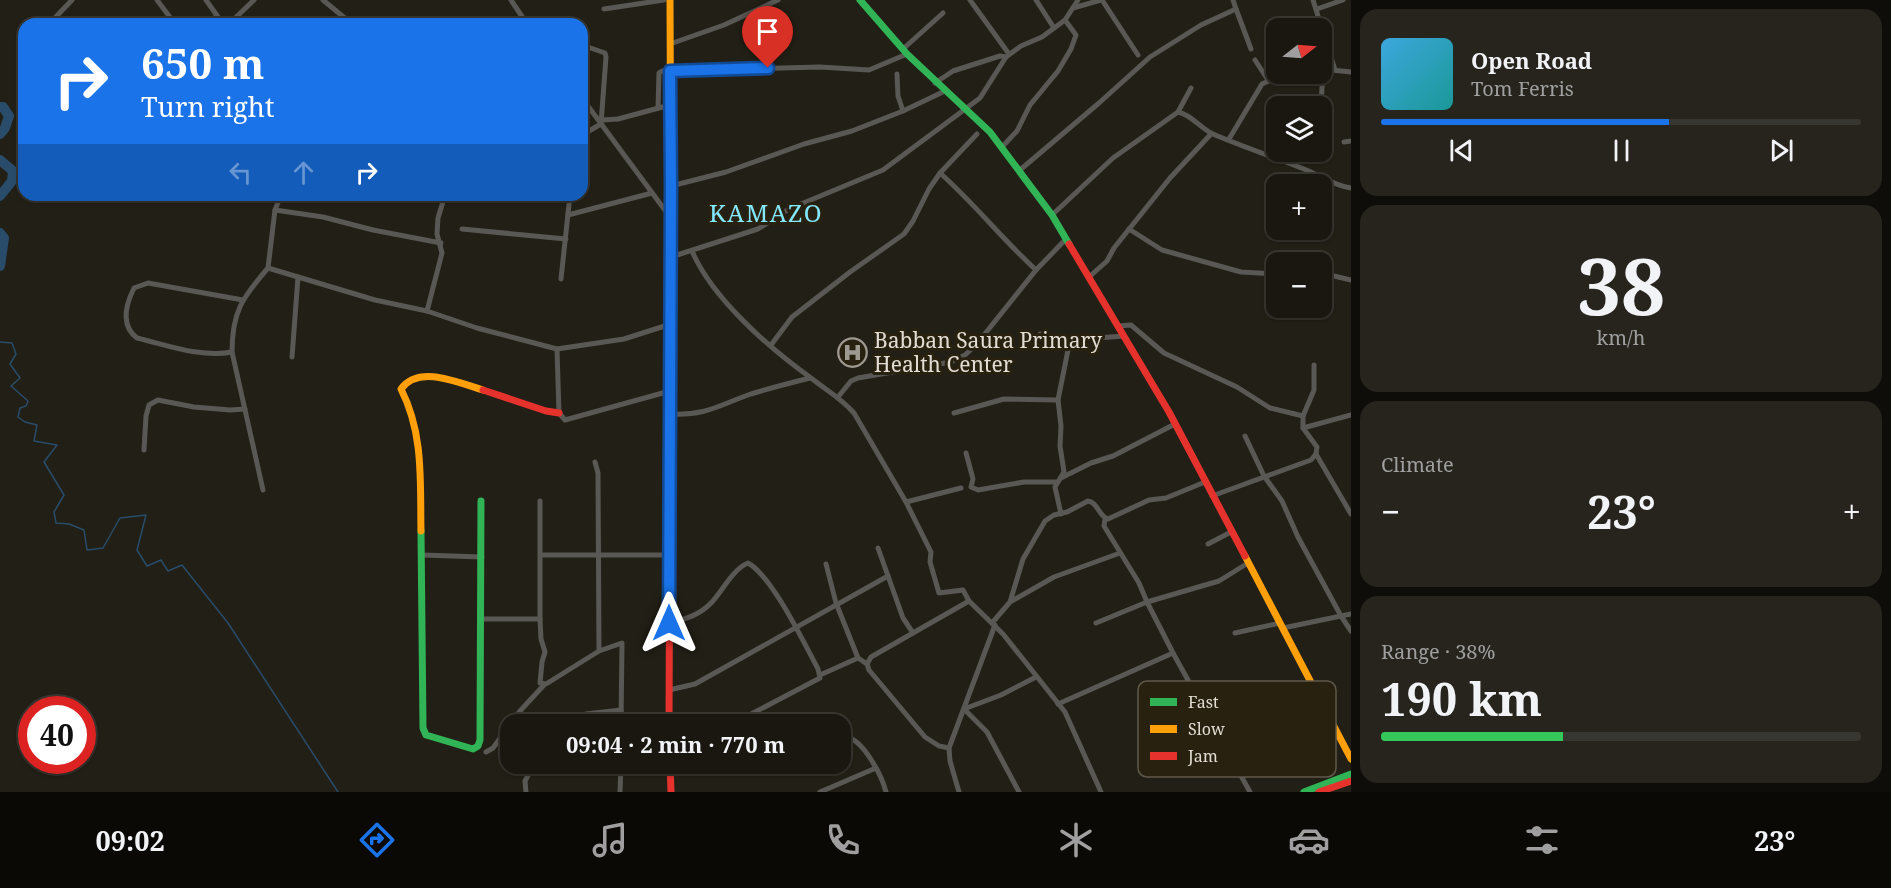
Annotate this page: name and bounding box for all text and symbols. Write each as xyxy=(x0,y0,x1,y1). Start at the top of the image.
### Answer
pin xyxy=(742,6,793,68)
icon: arrive xyxy=(751,15,784,48)
north arrow xyxy=(1266,18,1332,84)
map controls xyxy=(1266,18,1332,318)
text: 650 m xyxy=(141,34,265,91)
icon: right xyxy=(42,42,120,120)
text: Open Road xyxy=(1471,45,1592,75)
text: Tom Ferris xyxy=(1471,75,1574,102)
text: Turn right xyxy=(141,88,274,125)
button: layers xyxy=(1266,96,1332,162)
icon: previous xyxy=(1445,134,1478,167)
icon: pause xyxy=(1605,134,1638,167)
icon: next xyxy=(1765,134,1798,167)
icon: left xyxy=(224,156,257,189)
icon: ahead xyxy=(287,156,320,189)
icon: right xyxy=(350,156,383,189)
button: + xyxy=(1266,174,1332,240)
district label: KAMAZO xyxy=(709,196,823,229)
text: 38 xyxy=(1577,232,1665,338)
button: − xyxy=(1266,252,1332,318)
text: km/h xyxy=(1596,324,1646,351)
place label: Babban Saura Primary Health Center xyxy=(874,326,1102,378)
hospital icon: Babban Saura Primary Health Center xyxy=(837,337,869,369)
text: Climate xyxy=(1381,451,1454,478)
text: 23° xyxy=(1587,481,1656,542)
text: − xyxy=(1381,489,1400,534)
text: + xyxy=(1843,489,1861,534)
position arrow xyxy=(637,591,701,655)
text: Range · 38% xyxy=(1381,638,1495,665)
text: 190 km xyxy=(1381,668,1542,729)
legend xyxy=(1138,681,1336,777)
text: Fast xyxy=(1188,691,1219,713)
speed limit sign: 40 xyxy=(18,696,96,774)
text: Slow xyxy=(1188,718,1225,740)
text: 09:04 · 2 min · 770 m xyxy=(566,729,785,759)
text: Jam xyxy=(1187,745,1218,767)
icon: directions xyxy=(356,819,398,861)
icon: music xyxy=(589,819,631,861)
icon: phone xyxy=(822,819,864,861)
icon: climate xyxy=(1055,819,1097,861)
icon: car xyxy=(1288,819,1330,861)
icon: filters xyxy=(1521,819,1563,861)
text: 09:02 xyxy=(96,822,165,859)
text: 23° xyxy=(1754,822,1795,859)

